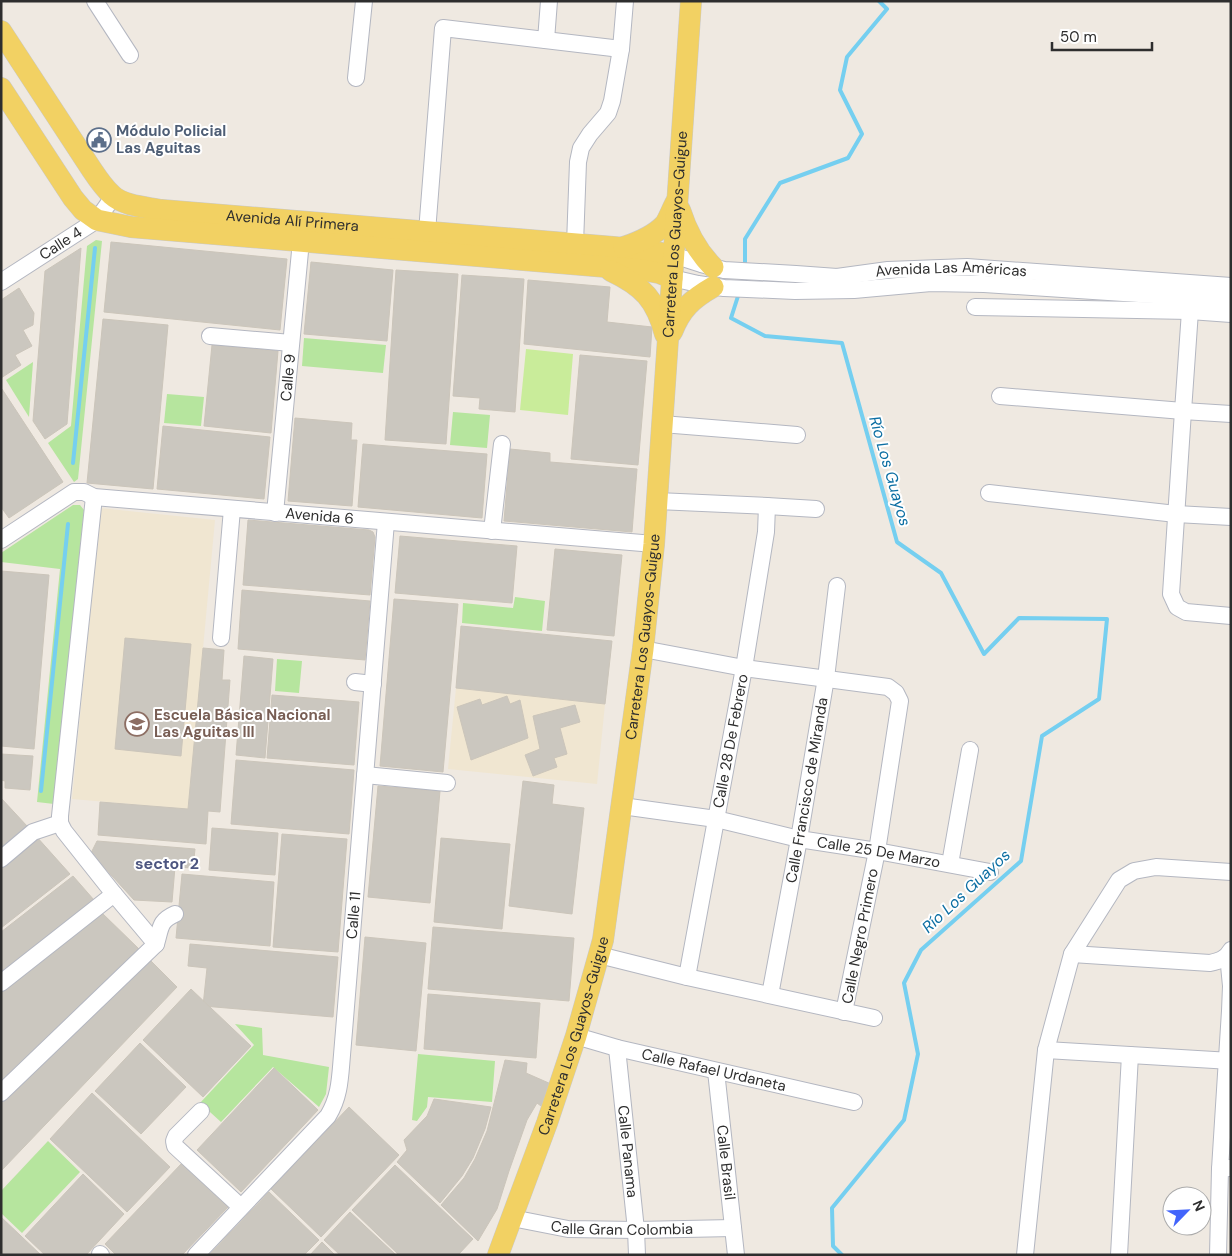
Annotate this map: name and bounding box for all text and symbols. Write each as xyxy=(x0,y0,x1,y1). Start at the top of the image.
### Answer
scale bar xyxy=(1052,20,1152,52)
text: 50 m xyxy=(1060,27,1097,47)
place label: Módulo Policial Las Aguitas xyxy=(116,121,226,158)
public building icon: Módulo Policial Las Aguitas xyxy=(86,127,112,153)
street label: Carretera Los Guayos-Guigue xyxy=(658,130,692,338)
street label: Avenida Alí Primera xyxy=(225,205,360,236)
street label: Calle 4 xyxy=(35,222,86,265)
street label: Avenida Las Américas xyxy=(874,257,1028,282)
street label: Calle 9 xyxy=(276,353,300,402)
water label: Río Los Guayos xyxy=(864,414,916,528)
street label: Avenida 6 xyxy=(285,503,355,529)
street label: Carretera Los Guayos-Guigue xyxy=(621,533,665,741)
street label: Calle 28 De Febrero xyxy=(708,672,753,810)
street label: Calle Francisco de Miranda xyxy=(781,696,833,885)
place label: Escuela Básica Nacional Las Aguitas III xyxy=(154,705,330,742)
school or university icon: Escuela Básica Nacional Las Aguitas III xyxy=(124,711,150,737)
street label: Calle 25 De Marzo xyxy=(816,832,942,873)
water label: Río Los Guayos xyxy=(917,845,1015,937)
district label: sector 2 xyxy=(135,853,199,874)
street label: Calle Negro Primero xyxy=(837,867,883,1005)
street label: Calle 11 xyxy=(342,891,365,940)
street label: Carretera Los Guayos-Guigue xyxy=(533,934,614,1138)
street label: Calle Rafael Urdaneta xyxy=(640,1044,788,1096)
street label: Calle Panama xyxy=(613,1104,643,1199)
street label: Calle Brasil xyxy=(712,1124,740,1201)
north arrow xyxy=(1162,1186,1212,1236)
text: N xyxy=(1189,1197,1209,1214)
street label: Calle Gran Colombia xyxy=(549,1216,693,1240)

